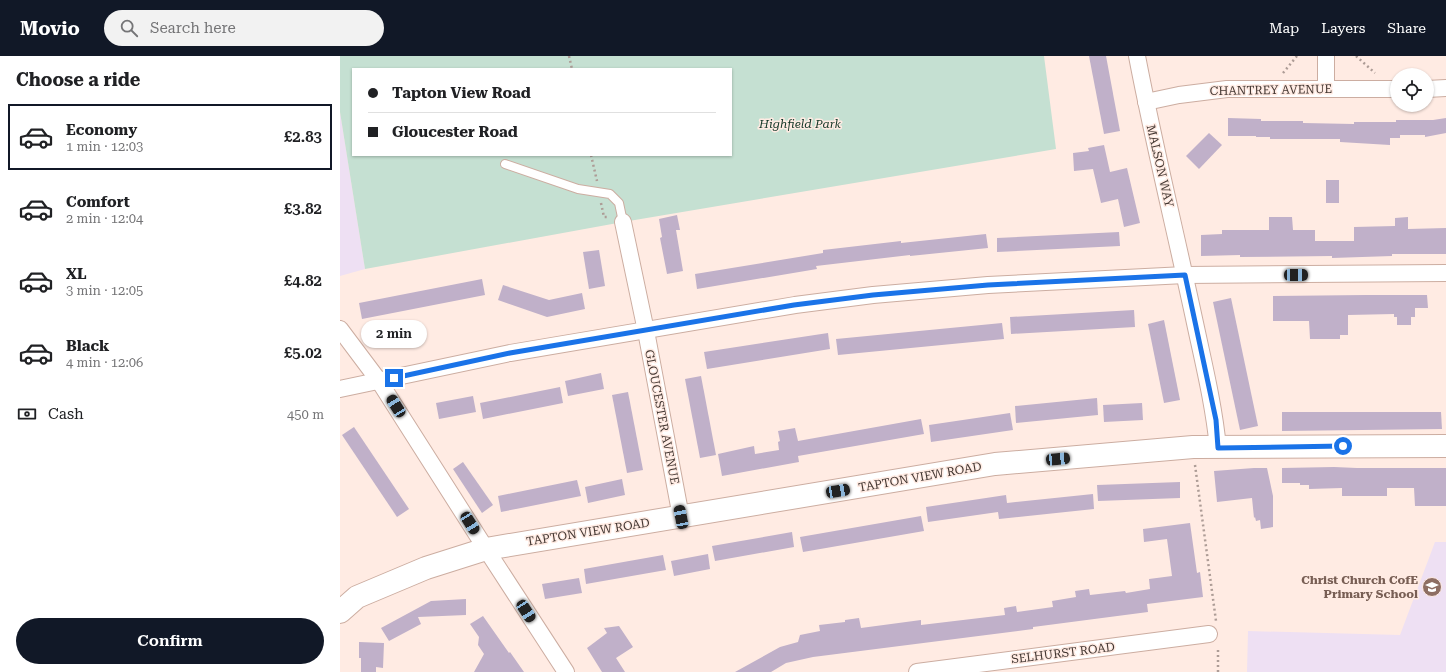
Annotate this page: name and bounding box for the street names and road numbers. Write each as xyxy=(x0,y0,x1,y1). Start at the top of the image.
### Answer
street label: CHANTREY AVENUE xyxy=(1210,82,1332,98)
street label: MALSON WAY xyxy=(1144,123,1176,209)
street label: GLOUCESTER AVENUE xyxy=(642,348,682,486)
street label: TAPTON VIEW ROAD xyxy=(857,459,983,495)
street label: TAPTON VIEW ROAD xyxy=(525,515,651,549)
street label: SELHURST ROAD xyxy=(1010,640,1116,666)

